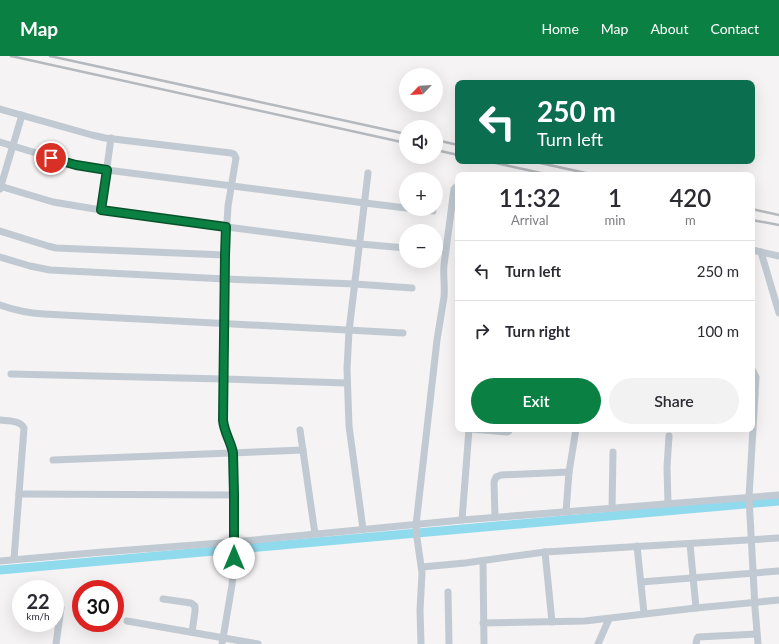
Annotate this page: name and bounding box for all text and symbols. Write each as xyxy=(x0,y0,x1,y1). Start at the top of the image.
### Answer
text: Map xyxy=(20,17,58,40)
text: Home xyxy=(541,20,579,37)
text: Map xyxy=(601,20,628,37)
text: About xyxy=(650,20,688,37)
text: Contact xyxy=(710,20,759,37)
north arrow xyxy=(399,68,443,112)
map controls xyxy=(399,68,443,268)
text: 250 m xyxy=(537,94,616,128)
icon: left xyxy=(471,96,523,148)
button: sound xyxy=(399,120,443,164)
text: Turn left xyxy=(537,128,603,150)
pin xyxy=(34,141,68,175)
icon: arrive xyxy=(40,147,62,169)
button: + xyxy=(399,172,443,216)
text: 11:32 xyxy=(499,183,561,212)
text: 1 xyxy=(608,183,622,212)
text: 420 xyxy=(669,183,711,212)
text: Arrival xyxy=(511,212,548,228)
text: min xyxy=(604,212,626,228)
text: m xyxy=(685,212,696,228)
button: − xyxy=(399,224,443,268)
icon: left xyxy=(471,260,493,282)
text: Turn left xyxy=(505,262,561,280)
text: 250 m xyxy=(697,262,739,280)
icon: right xyxy=(471,320,493,342)
text: Turn right xyxy=(505,322,570,340)
text: 100 m xyxy=(697,322,739,340)
button: Exit xyxy=(471,378,601,424)
button: Share xyxy=(609,378,739,424)
position arrow xyxy=(213,537,255,579)
speed limit sign: 30 xyxy=(72,580,124,632)
text: 22 xyxy=(26,589,50,613)
text: km/h xyxy=(26,610,50,622)

